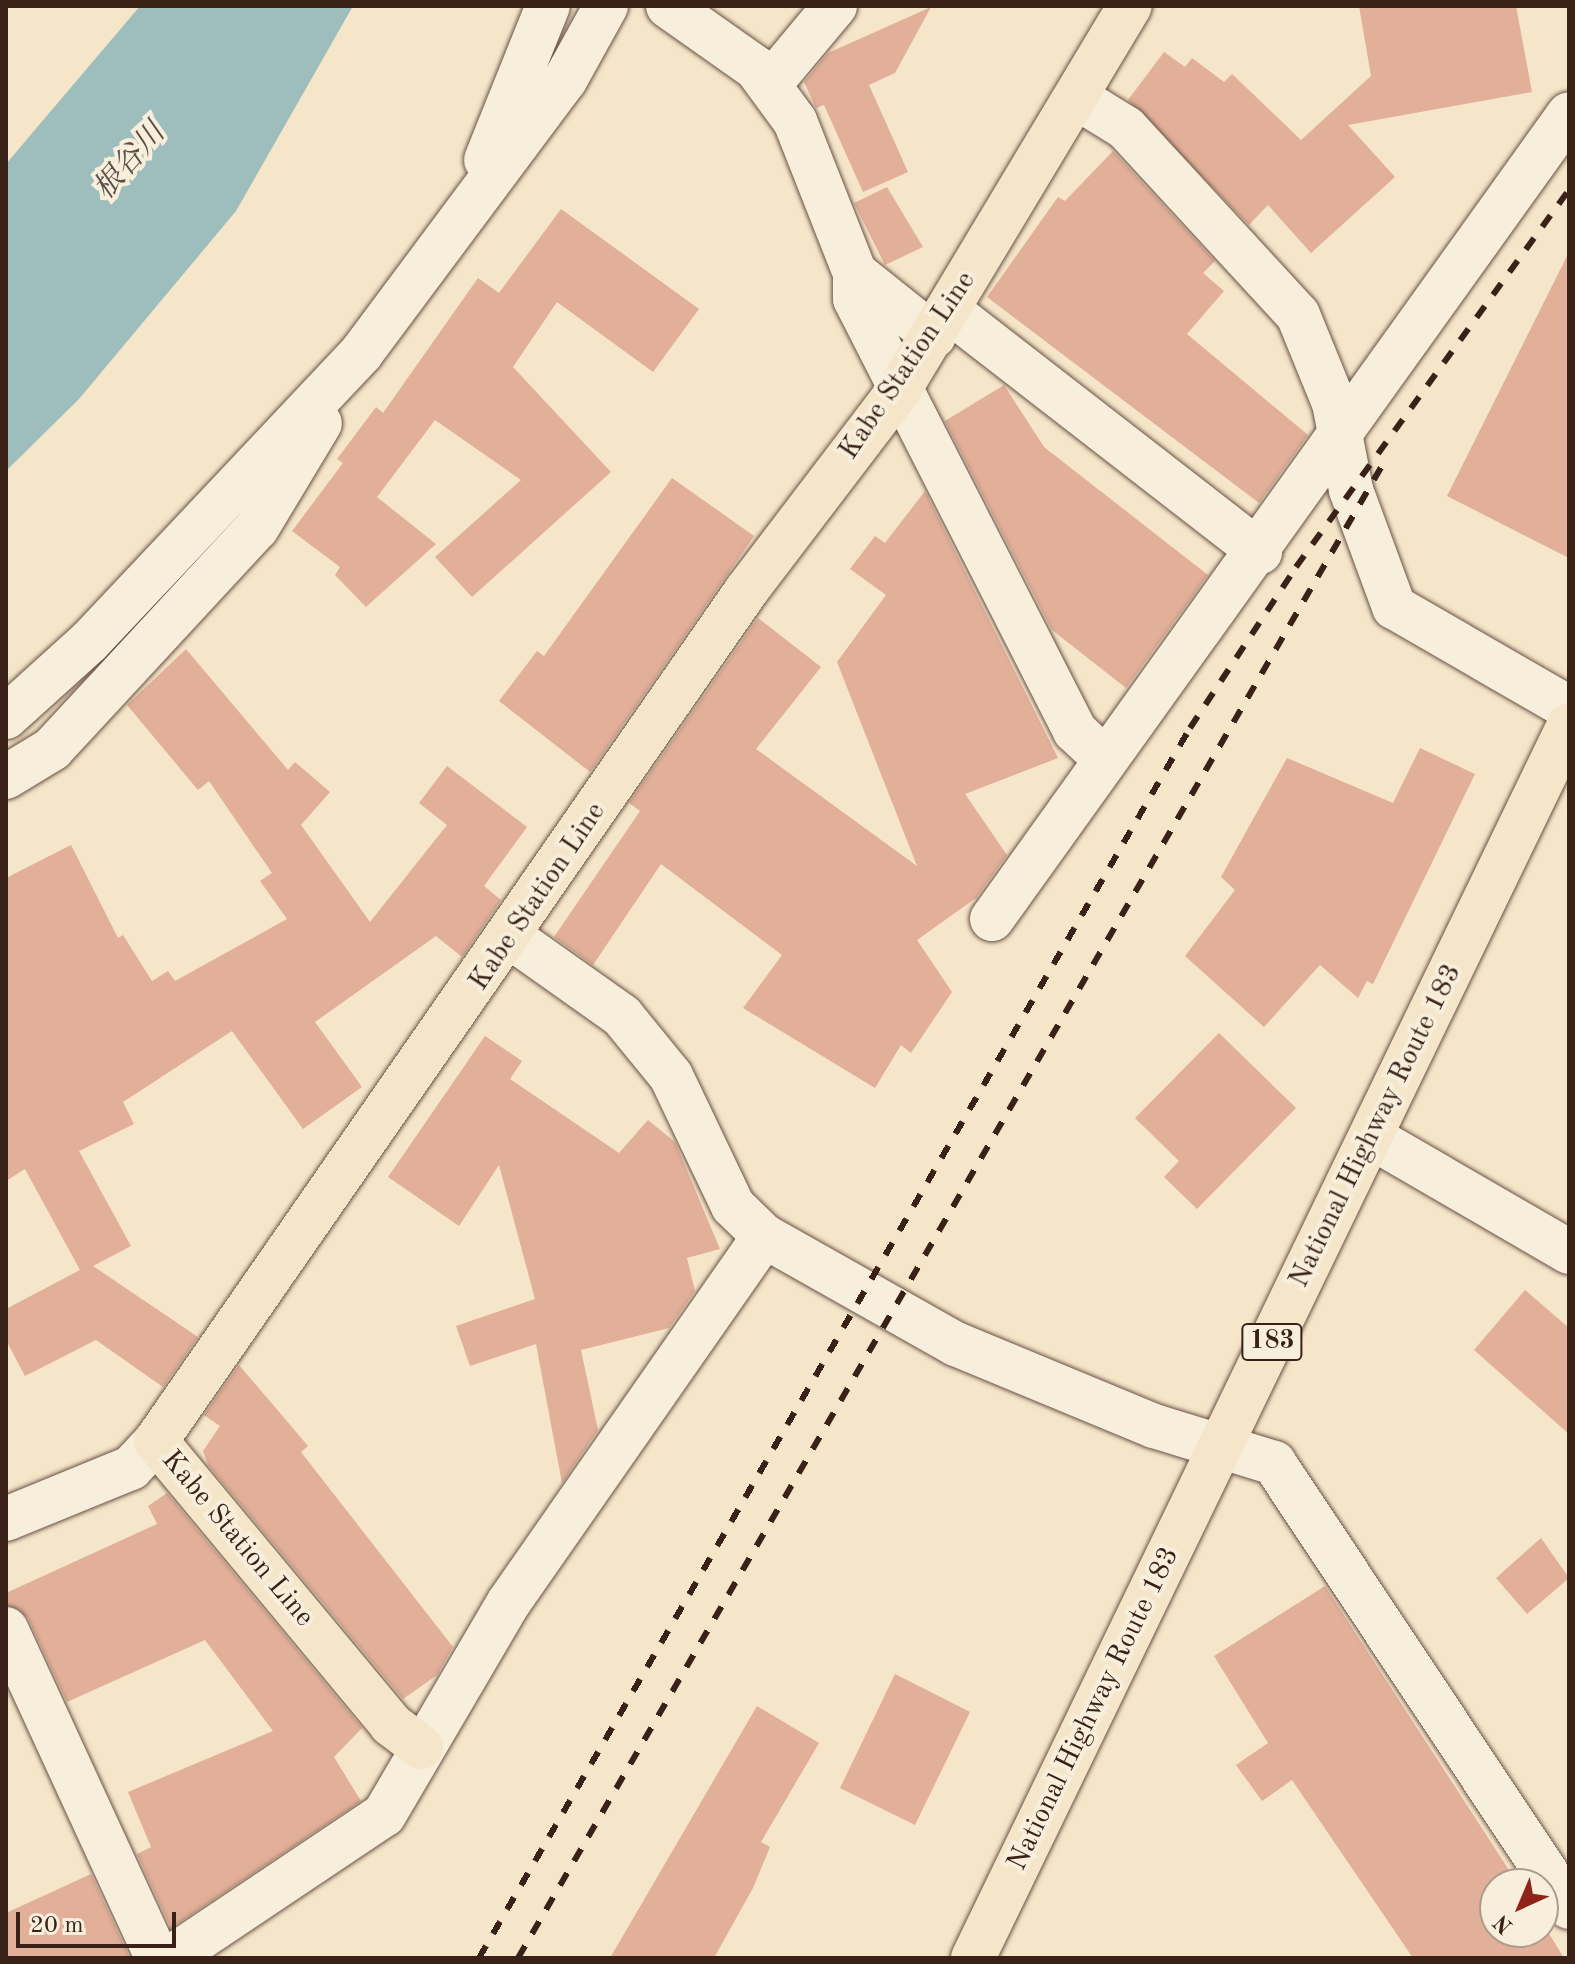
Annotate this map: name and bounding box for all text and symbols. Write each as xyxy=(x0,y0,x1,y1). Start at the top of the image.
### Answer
water label: 根谷川 xyxy=(87,116,173,208)
street label: Kabe Station Line xyxy=(833,266,983,466)
street label: Kabe Station Line xyxy=(463,797,613,997)
street label: National Highway Route 183 xyxy=(1283,959,1469,1293)
road number: 183 xyxy=(1240,1320,1304,1364)
street label: Kabe Station Line xyxy=(154,1444,320,1634)
street label: National Highway Route 183 xyxy=(1001,1542,1187,1876)
north arrow xyxy=(1479,1868,1559,1948)
scale bar xyxy=(20,1896,180,1946)
text: N xyxy=(1490,1910,1517,1938)
text: 20 m xyxy=(30,1914,84,1938)

